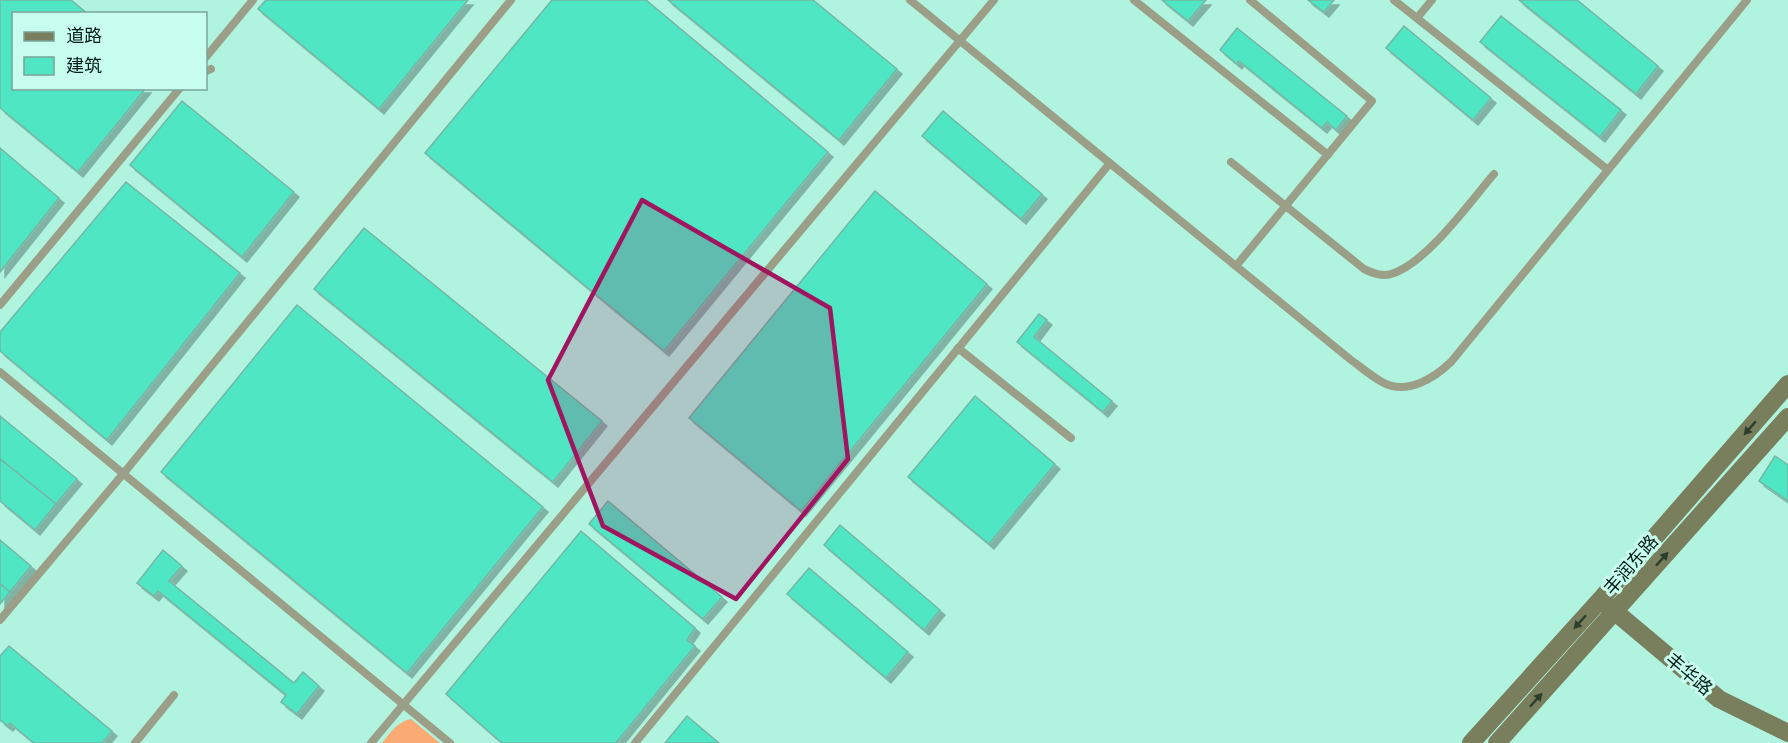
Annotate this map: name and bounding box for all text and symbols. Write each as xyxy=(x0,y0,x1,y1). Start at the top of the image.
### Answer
legend xyxy=(12,12,207,90)
text: 道路 xyxy=(66,21,102,47)
text: 建筑 xyxy=(66,51,102,77)
one-way arrow xyxy=(1744,420,1757,435)
street label: 丰润东路 xyxy=(1596,528,1663,599)
one-way arrow xyxy=(1655,552,1668,567)
one-way arrow xyxy=(1573,615,1587,630)
street label: 丰华路 xyxy=(1661,645,1719,700)
one-way arrow xyxy=(1529,692,1543,707)

